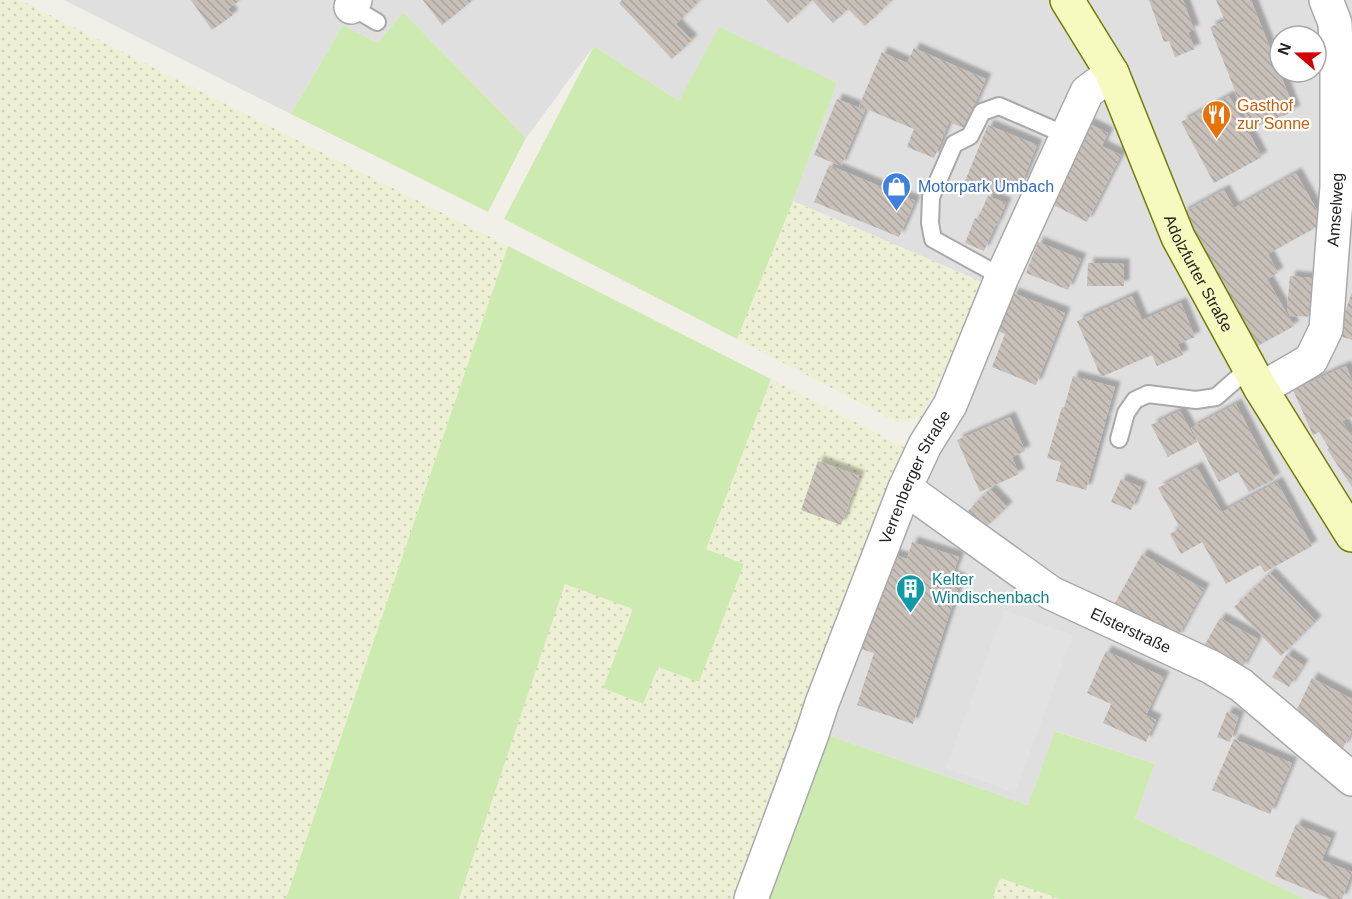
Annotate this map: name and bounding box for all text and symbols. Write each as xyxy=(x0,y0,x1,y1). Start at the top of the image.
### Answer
north arrow xyxy=(1268,24,1328,84)
text: N xyxy=(1274,41,1294,57)
place label: Gasthof zur Sonne xyxy=(1237,97,1310,132)
restaurant icon: Gasthof zur Sonne xyxy=(1200,98,1232,140)
shop icon: Motorpark Umbach xyxy=(881,170,913,212)
street label: Amselweg xyxy=(1324,173,1346,247)
place label: Motorpark Umbach xyxy=(918,178,1054,195)
street label: Adolzfurter Straße xyxy=(1161,212,1237,335)
street label: Verrenberger Straße xyxy=(876,407,953,546)
place label: Kelter Windischenbach xyxy=(932,571,1049,606)
building icon: Kelter Windischenbach xyxy=(895,572,927,614)
street label: Elsterstraße xyxy=(1088,604,1174,656)

